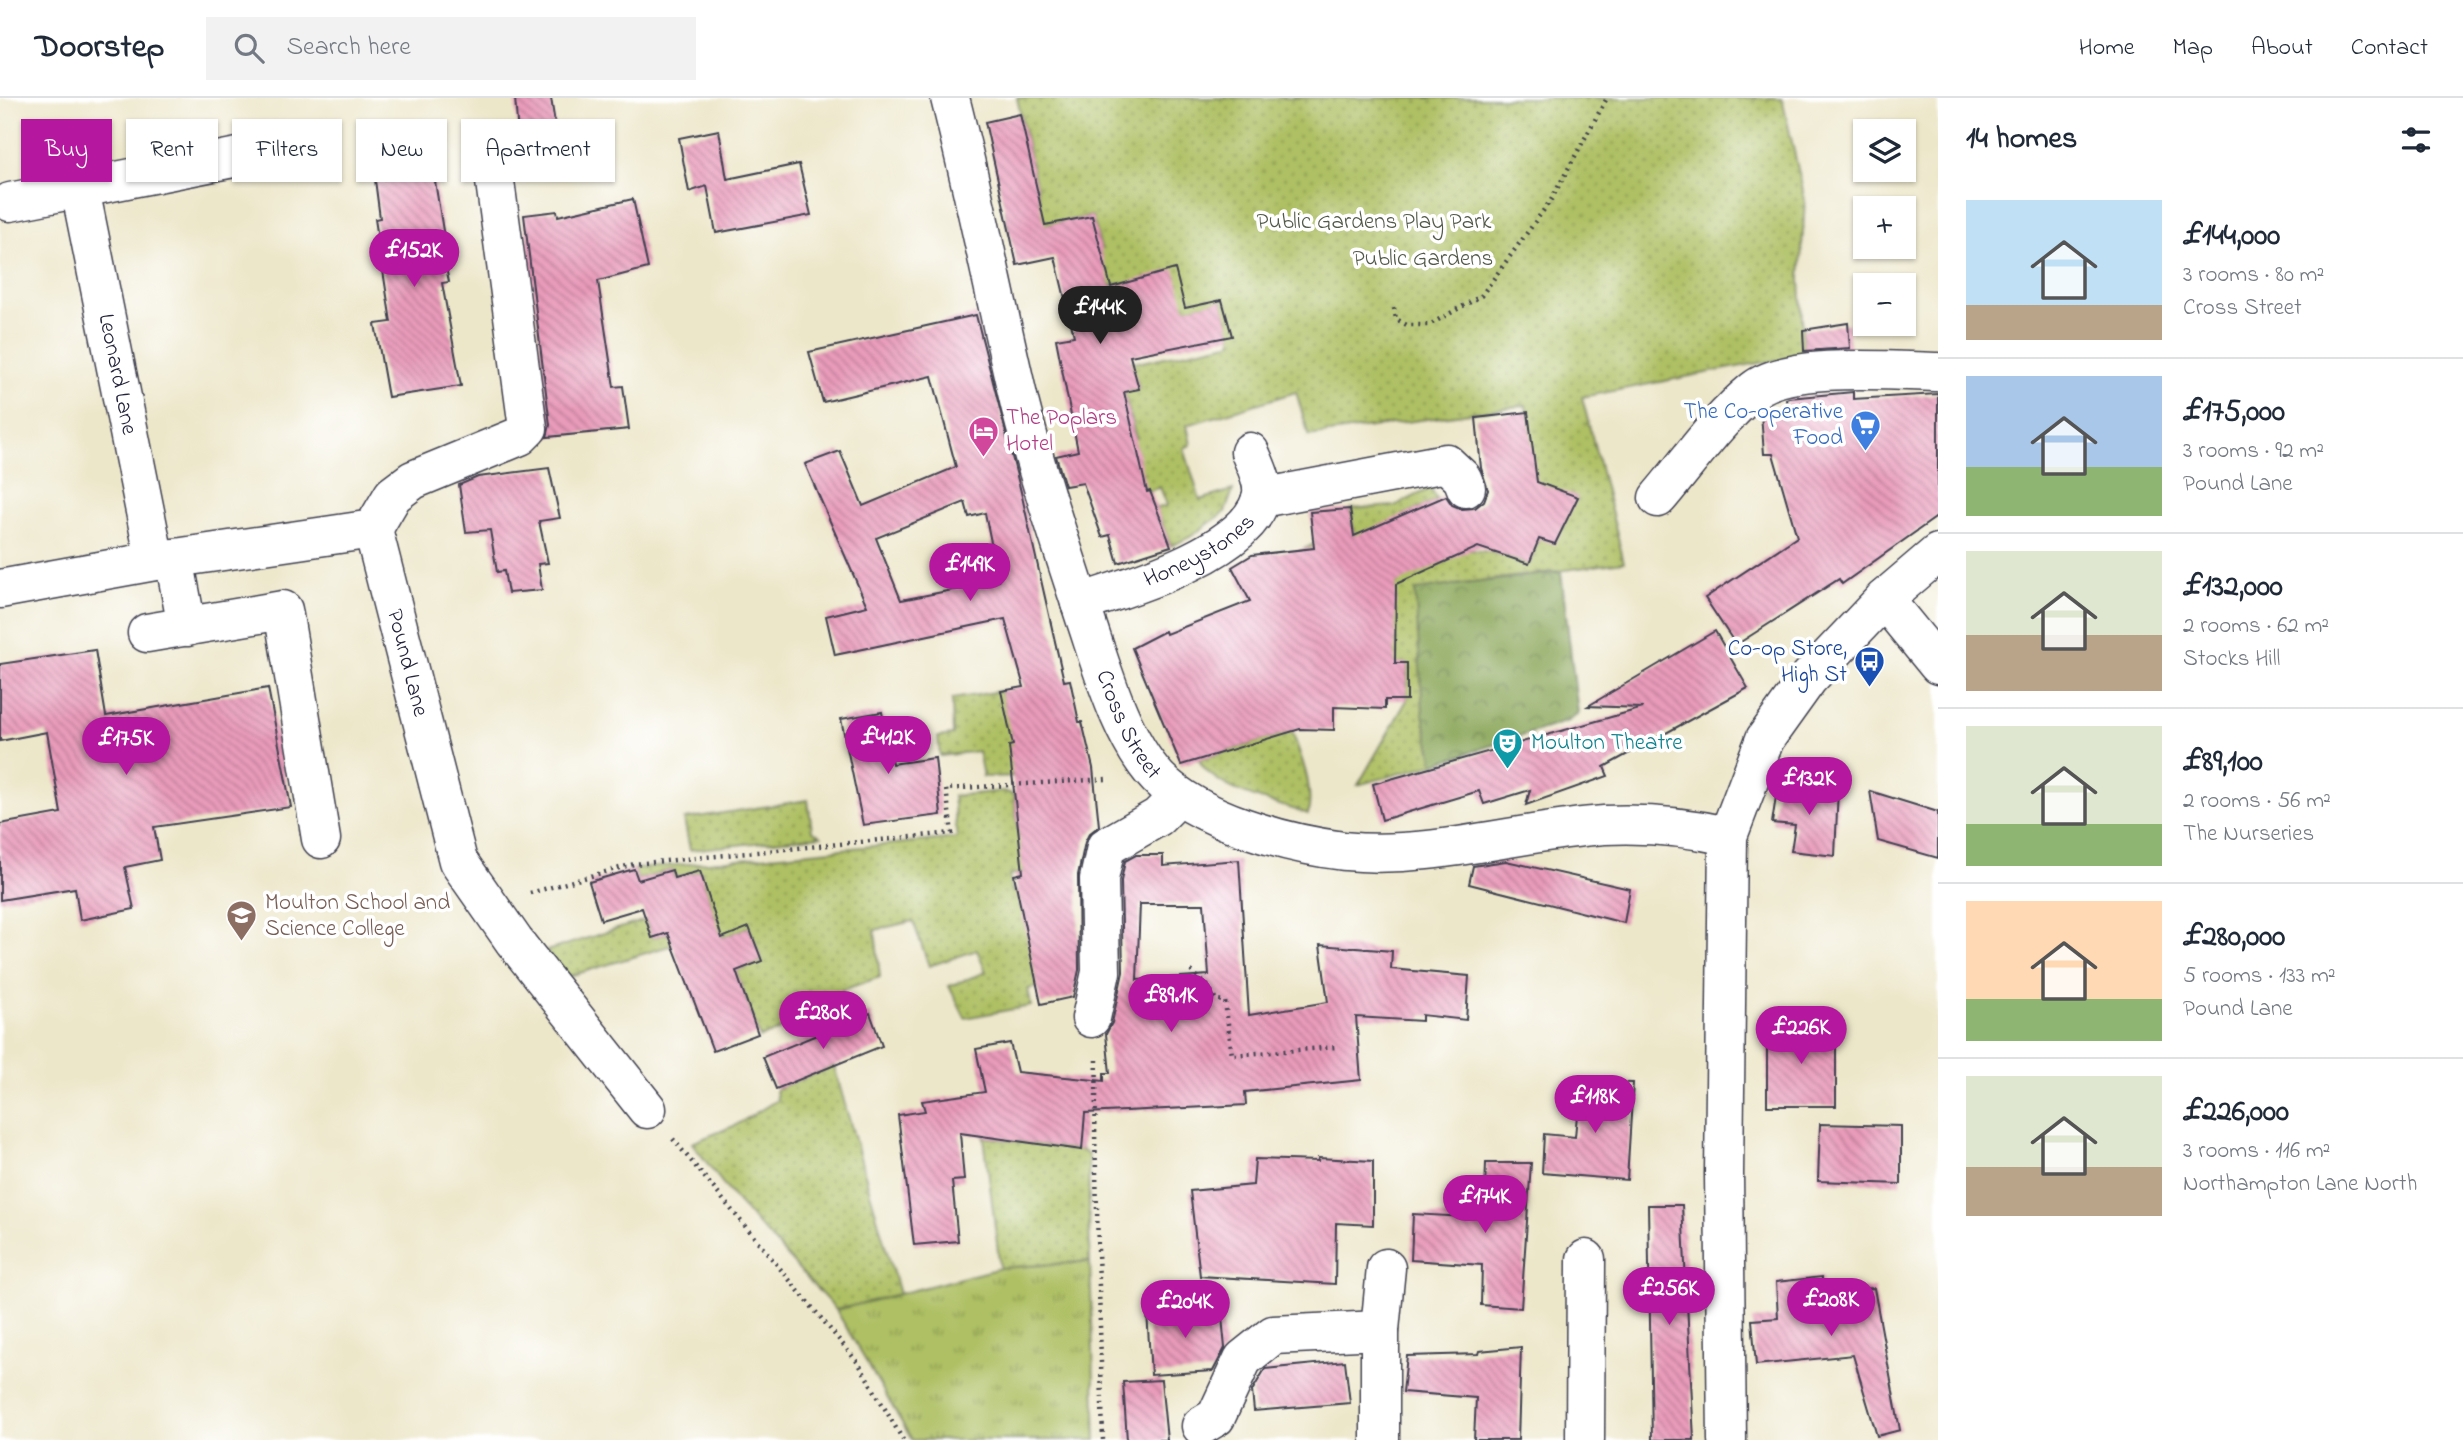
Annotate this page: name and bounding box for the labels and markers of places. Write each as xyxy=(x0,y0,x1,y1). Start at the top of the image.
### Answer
pin: £152K xyxy=(365,230,463,289)
pin: £144K xyxy=(1051,286,1149,346)
place label: The Co-operative Food xyxy=(1684,396,1844,455)
place label: The Poplars Hotel xyxy=(1006,402,1117,461)
supermarket icon: The Co-operative Food xyxy=(1849,408,1883,452)
hotel icon: The Poplars Hotel xyxy=(966,414,1000,458)
pin: £149K xyxy=(921,544,1019,603)
place label: Co-op Store, High St xyxy=(1728,633,1847,693)
bus stop icon: Co-op Store, High St xyxy=(1853,645,1887,689)
pin: £412K xyxy=(839,716,937,776)
pin: £175K xyxy=(77,718,175,777)
theatre icon: Moulton Theatre xyxy=(1491,726,1525,770)
place label: Moulton Theatre xyxy=(1531,727,1683,760)
pin: £132K xyxy=(1760,758,1858,817)
place label: Moulton School and Science College xyxy=(265,887,450,947)
school or university icon: Moulton School and Science College xyxy=(225,899,259,943)
pin: £89.1K xyxy=(1114,974,1228,1034)
pin: £280K xyxy=(774,992,872,1051)
pin: £226K xyxy=(1752,1006,1850,1066)
pin: £118K xyxy=(1546,1076,1644,1135)
pin: £174K xyxy=(1436,1176,1534,1235)
pin: £256K xyxy=(1620,1268,1718,1327)
pin: £208K xyxy=(1782,1278,1880,1338)
pin: £204K xyxy=(1136,1280,1234,1340)

